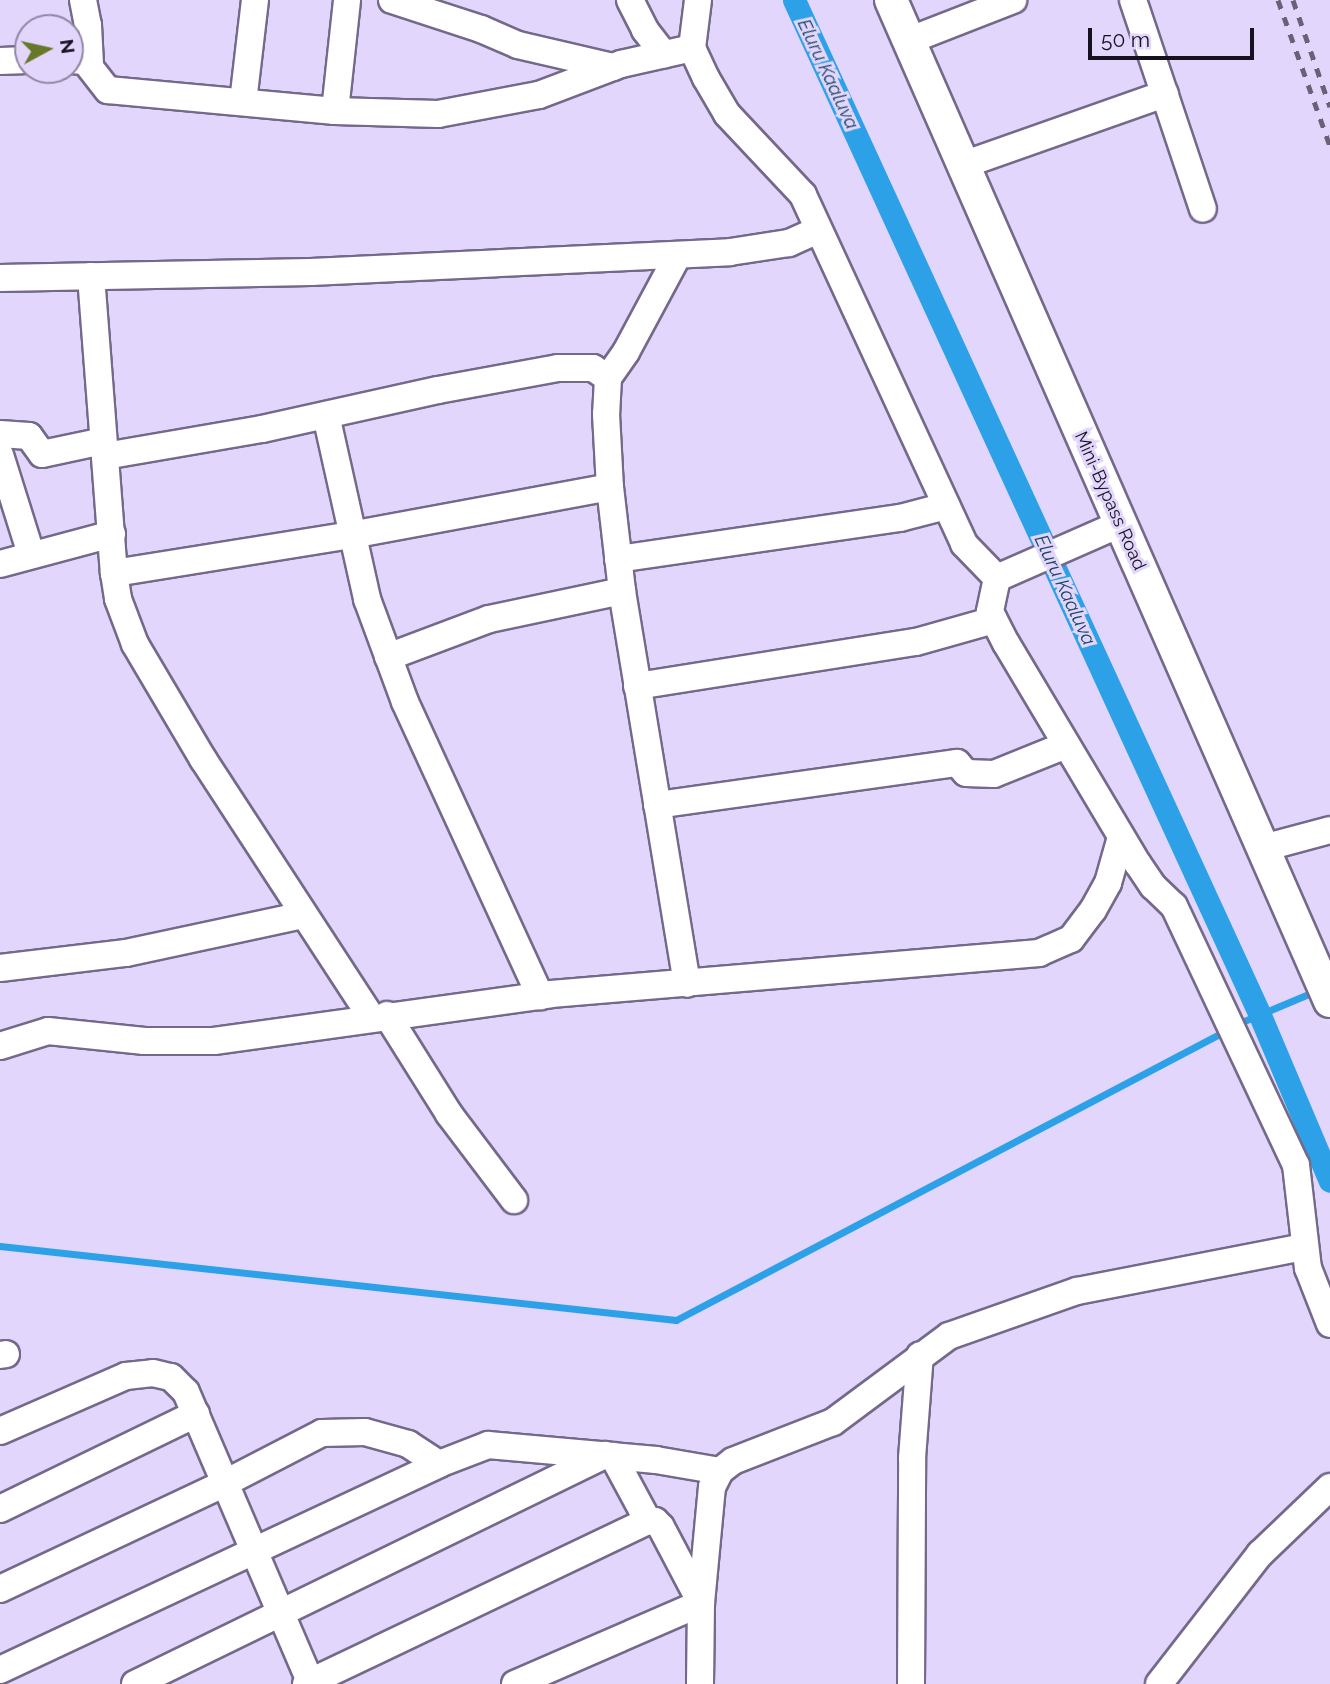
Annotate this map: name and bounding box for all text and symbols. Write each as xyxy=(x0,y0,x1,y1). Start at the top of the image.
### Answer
north arrow xyxy=(14,14,84,84)
scale bar xyxy=(1092,14,1258,58)
water label: Eluru Kaaluva xyxy=(793,15,863,133)
text: 50 m xyxy=(1101,27,1150,52)
text: N xyxy=(56,38,80,55)
street label: Mini-Bypass Road xyxy=(1070,428,1150,574)
water label: Eluru Kaaluva xyxy=(1030,531,1100,649)

